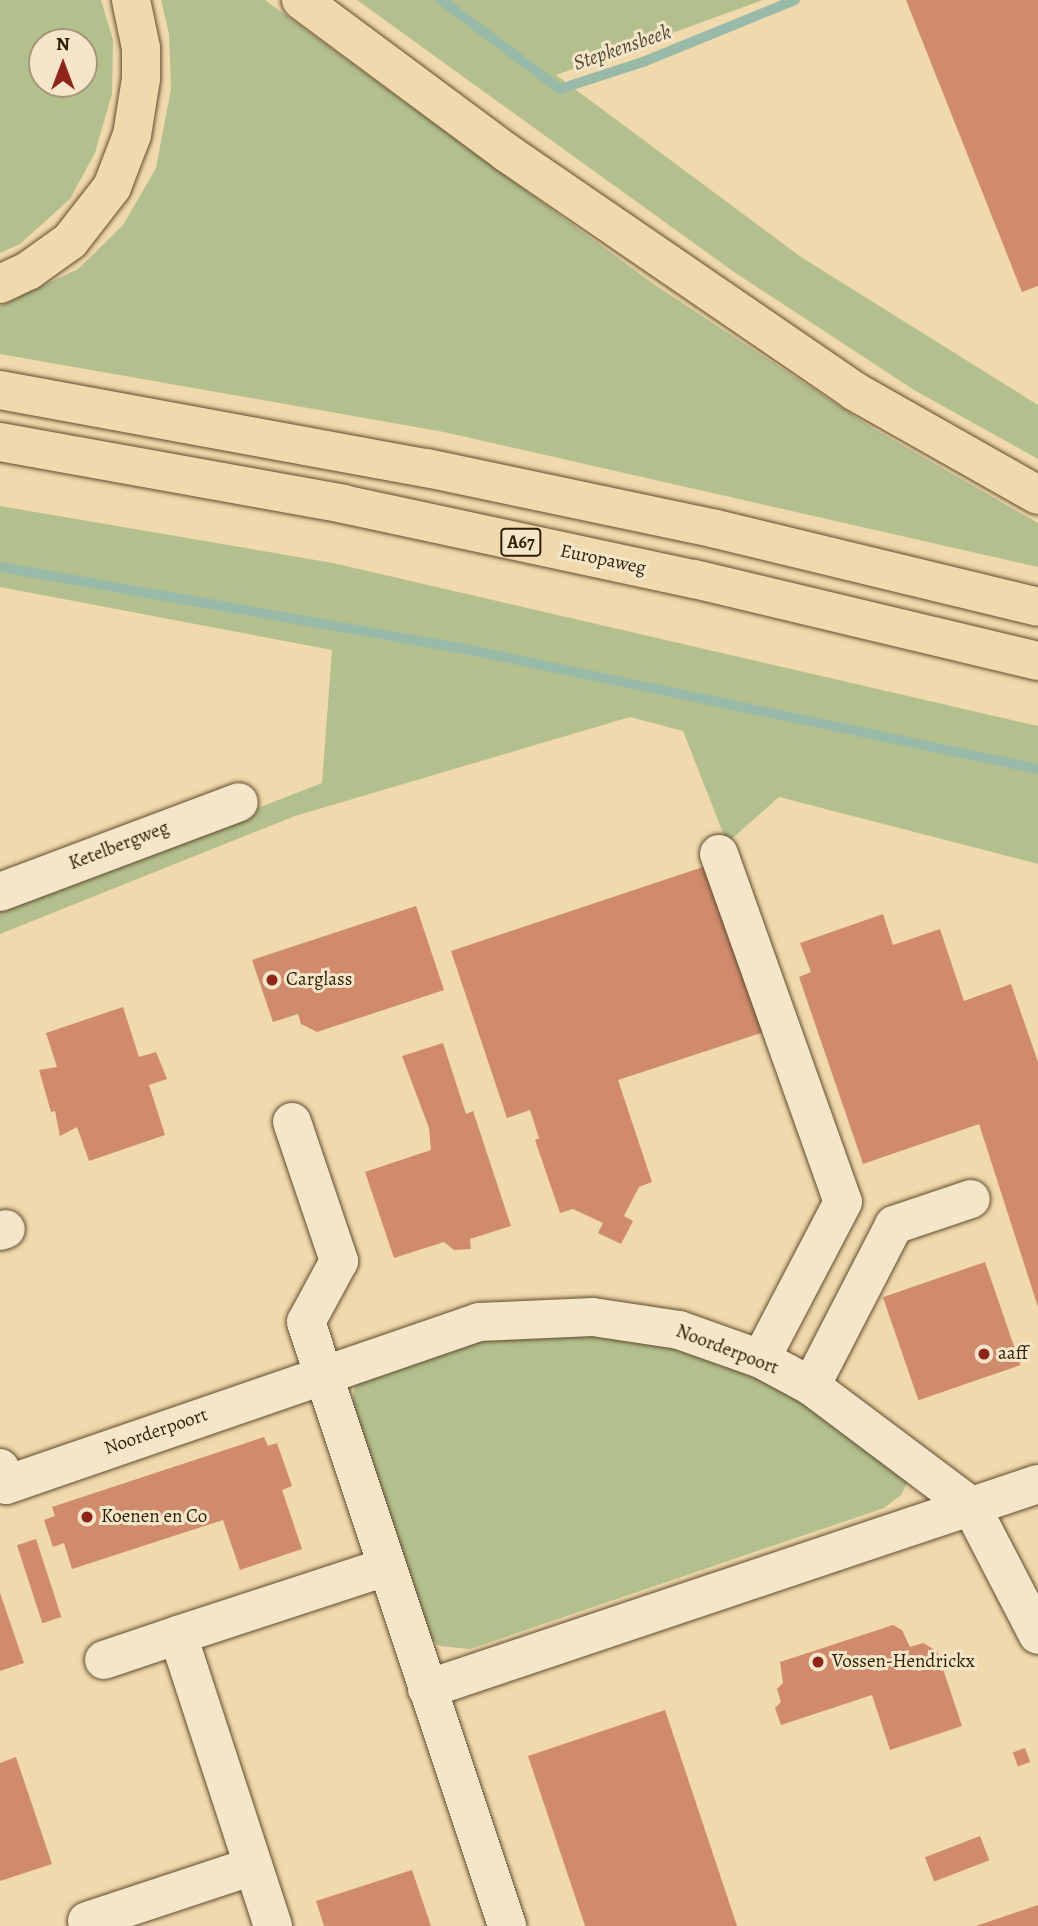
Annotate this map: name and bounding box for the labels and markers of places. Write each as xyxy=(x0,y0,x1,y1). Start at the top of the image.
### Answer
place label: Carglass xyxy=(286,969,352,991)
marker: Carglass xyxy=(264,972,280,988)
place label: aaff xyxy=(998,1343,1028,1365)
marker: aaff xyxy=(976,1346,992,1362)
place label: Koenen en Co xyxy=(101,1506,207,1528)
marker: Koenen en Co xyxy=(79,1509,95,1525)
place label: Vossen-Hendrickx xyxy=(832,1651,975,1673)
marker: Vossen-Hendrickx xyxy=(810,1654,826,1670)

